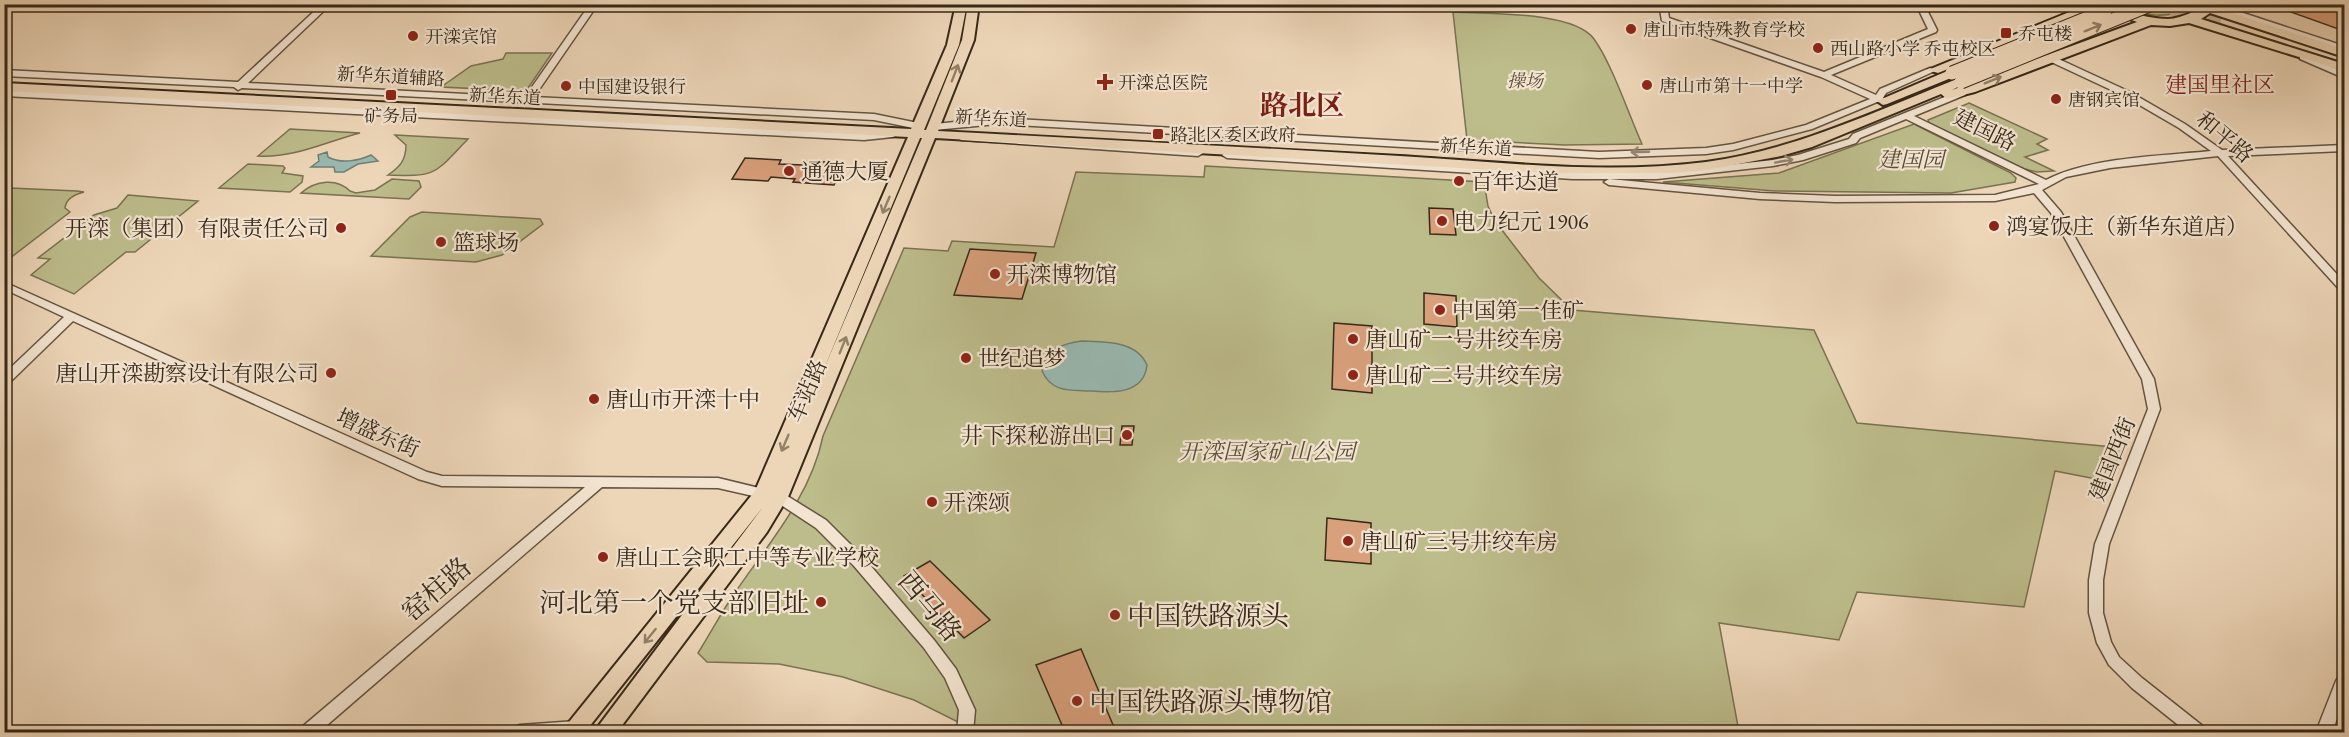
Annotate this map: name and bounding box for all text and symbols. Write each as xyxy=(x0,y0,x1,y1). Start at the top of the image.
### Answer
place label: 唐山市特殊教育学校 xyxy=(1643,18,1805,41)
marker: 唐山市特殊教育学校 xyxy=(1624,22,1638,36)
place label: 乔屯楼 xyxy=(2018,22,2072,45)
one-way arrow xyxy=(2083,22,2101,33)
place label: 开滦宾馆 xyxy=(425,25,497,48)
marker: 乔屯楼 xyxy=(1999,26,2013,40)
marker: 开滦宾馆 xyxy=(406,29,420,43)
place label: 西山路小学 乔屯校区 xyxy=(1830,37,1996,60)
marker: 西山路小学 乔屯校区 xyxy=(1811,41,1825,55)
street label: 新华东道辅路 xyxy=(336,62,446,90)
one-way arrow xyxy=(951,64,962,82)
park label: 操场 xyxy=(1507,69,1545,92)
district label: 建国里社区 xyxy=(2165,70,2275,99)
place label: 开滦总医院 xyxy=(1118,71,1208,94)
marker: 开滦总医院 xyxy=(1096,73,1114,91)
place label: 唐山市第十一中学 xyxy=(1659,74,1803,97)
one-way arrow xyxy=(1984,74,2002,85)
place label: 中国建设银行 xyxy=(578,75,686,98)
marker: 唐山市第十一中学 xyxy=(1640,78,1654,92)
marker: 中国建设银行 xyxy=(559,79,573,93)
street label: 新华东道 xyxy=(468,83,542,109)
district label: 路北区 xyxy=(1260,87,1344,123)
marker: 矿务局 xyxy=(384,88,398,102)
place label: 唐钢宾馆 xyxy=(2068,88,2140,111)
marker: 唐钢宾馆 xyxy=(2049,92,2063,106)
street label: 建国路 xyxy=(1949,102,2021,158)
place label: 矿务局 xyxy=(364,104,418,127)
street label: 新华东道 xyxy=(954,105,1028,131)
street label: 和平路 xyxy=(2190,105,2260,169)
place label: 路北区委区政府 xyxy=(1170,123,1296,146)
marker: 路北区委区政府 xyxy=(1151,127,1165,141)
street label: 新华东道 xyxy=(1439,134,1513,160)
park label: 建国园 xyxy=(1878,145,1947,174)
one-way arrow xyxy=(1630,147,1650,158)
one-way arrow xyxy=(1774,155,1793,166)
place label: 通德大厦 xyxy=(801,157,889,186)
marker: 通德大厦 xyxy=(782,164,796,178)
place label: 百年达道 xyxy=(1471,167,1559,196)
marker: 百年达道 xyxy=(1452,174,1466,188)
one-way arrow xyxy=(880,196,891,214)
place label: 电力纪元 1906 xyxy=(1454,207,1589,236)
place label: 鸿宴饭庄（新华东道店） xyxy=(2006,212,2248,241)
place label: 开滦（集团）有限责任公司 xyxy=(65,214,329,243)
marker: 电力纪元 1906 xyxy=(1435,214,1449,228)
marker: 鸿宴饭庄（新华东道店） xyxy=(1987,219,2001,233)
marker: 开滦（集团）有限责任公司 xyxy=(334,221,348,235)
place label: 篮球场 xyxy=(453,228,519,257)
marker: 篮球场 xyxy=(434,235,448,249)
place label: 开滦博物馆 xyxy=(1007,260,1117,289)
marker: 开滦博物馆 xyxy=(988,267,1002,281)
place label: 中国第一佳矿 xyxy=(1452,296,1584,325)
marker: 中国第一佳矿 xyxy=(1433,303,1447,317)
place label: 唐山矿一号井绞车房 xyxy=(1365,325,1563,354)
marker: 唐山矿一号井绞车房 xyxy=(1346,332,1360,346)
one-way arrow xyxy=(838,337,849,355)
place label: 世纪追梦 xyxy=(978,344,1066,373)
marker: 世纪追梦 xyxy=(959,351,973,365)
street label: 车站路 xyxy=(781,355,833,427)
place label: 唐山开滦勘察设计有限公司 xyxy=(55,359,319,388)
place label: 唐山矿二号井绞车房 xyxy=(1365,361,1563,390)
marker: 唐山开滦勘察设计有限公司 xyxy=(324,366,338,380)
marker: 唐山矿二号井绞车房 xyxy=(1346,368,1360,382)
place label: 唐山市开滦十中 xyxy=(606,385,760,414)
marker: 唐山市开滦十中 xyxy=(587,392,601,406)
street label: 增盛东街 xyxy=(332,402,424,464)
street label: 建国西街 xyxy=(2082,413,2142,505)
place label: 井下探秘游出口 xyxy=(961,421,1115,450)
marker: 井下探秘游出口 xyxy=(1120,428,1134,442)
one-way arrow xyxy=(779,433,790,451)
park label: 开滦国家矿山公园 xyxy=(1179,437,1358,466)
place label: 开滦颂 xyxy=(944,488,1010,517)
marker: 开滦颂 xyxy=(925,495,939,509)
place label: 唐山矿三号井绞车房 xyxy=(1360,527,1558,556)
marker: 唐山矿三号井绞车房 xyxy=(1341,534,1355,548)
place label: 唐山工会职工中等专业学校 xyxy=(615,543,879,572)
street label: 窑柱路 xyxy=(394,549,478,629)
marker: 唐山工会职工中等专业学校 xyxy=(596,550,610,564)
street label: 西马路 xyxy=(891,564,969,648)
place label: 河北第一个党支部旧址 xyxy=(539,585,809,620)
marker: 河北第一个党支部旧址 xyxy=(814,595,828,609)
place label: 中国铁路源头 xyxy=(1127,598,1289,633)
marker: 中国铁路源头 xyxy=(1108,608,1122,622)
one-way arrow xyxy=(644,628,657,644)
place label: 中国铁路源头博物馆 xyxy=(1089,684,1332,719)
marker: 中国铁路源头博物馆 xyxy=(1070,694,1084,708)

